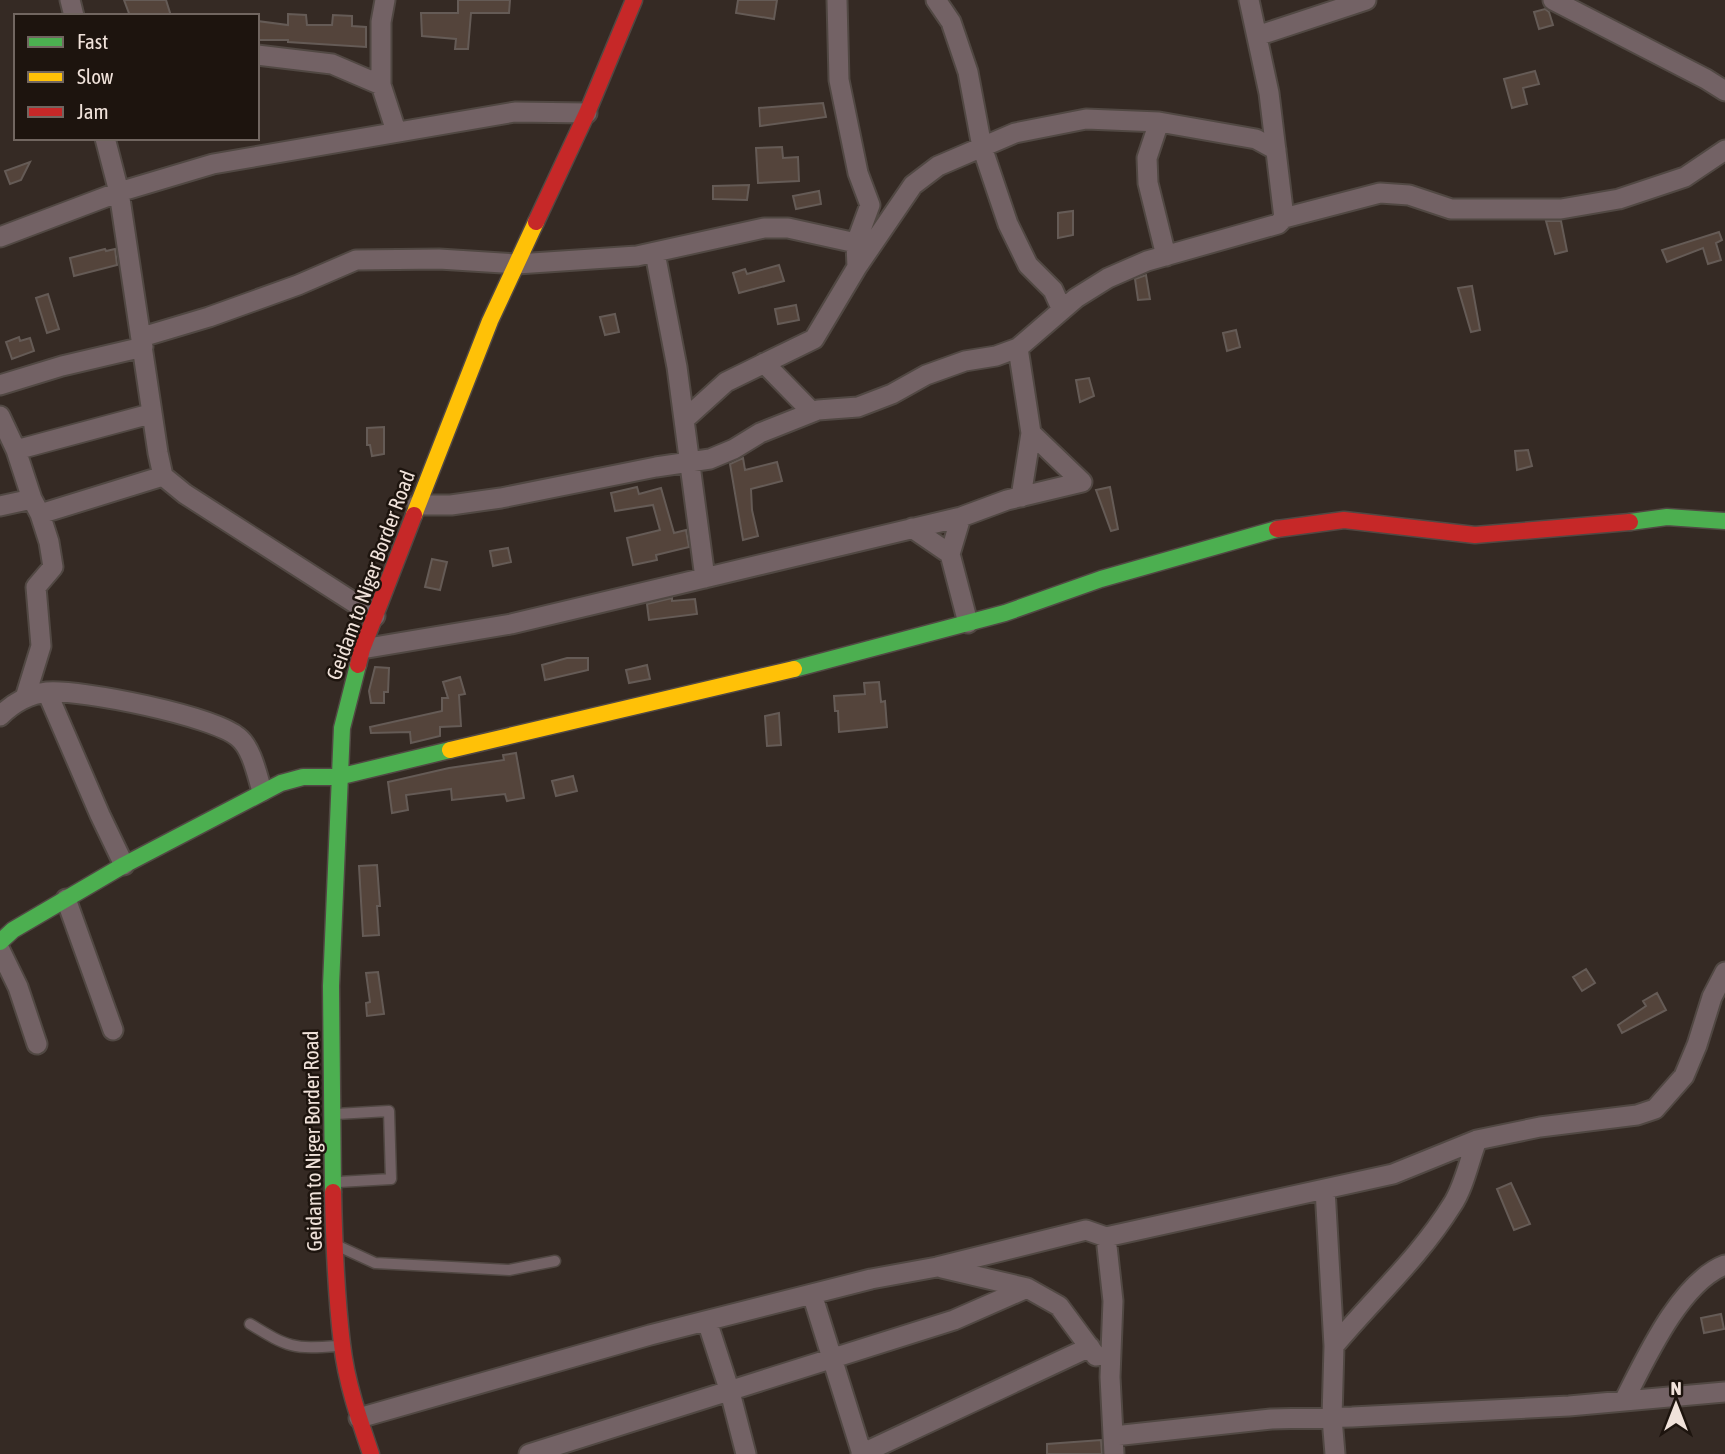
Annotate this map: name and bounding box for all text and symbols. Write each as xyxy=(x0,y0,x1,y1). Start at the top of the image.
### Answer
legend xyxy=(14,14,259,140)
text: Fast xyxy=(77,29,108,53)
text: Slow xyxy=(77,64,114,88)
text: Jam xyxy=(77,99,109,123)
street label: Geidam to Niger Border Road xyxy=(321,467,419,683)
street label: Geidam to Niger Border Road xyxy=(298,1030,326,1252)
north arrow xyxy=(1641,1370,1711,1440)
text: N xyxy=(1670,1377,1682,1399)

